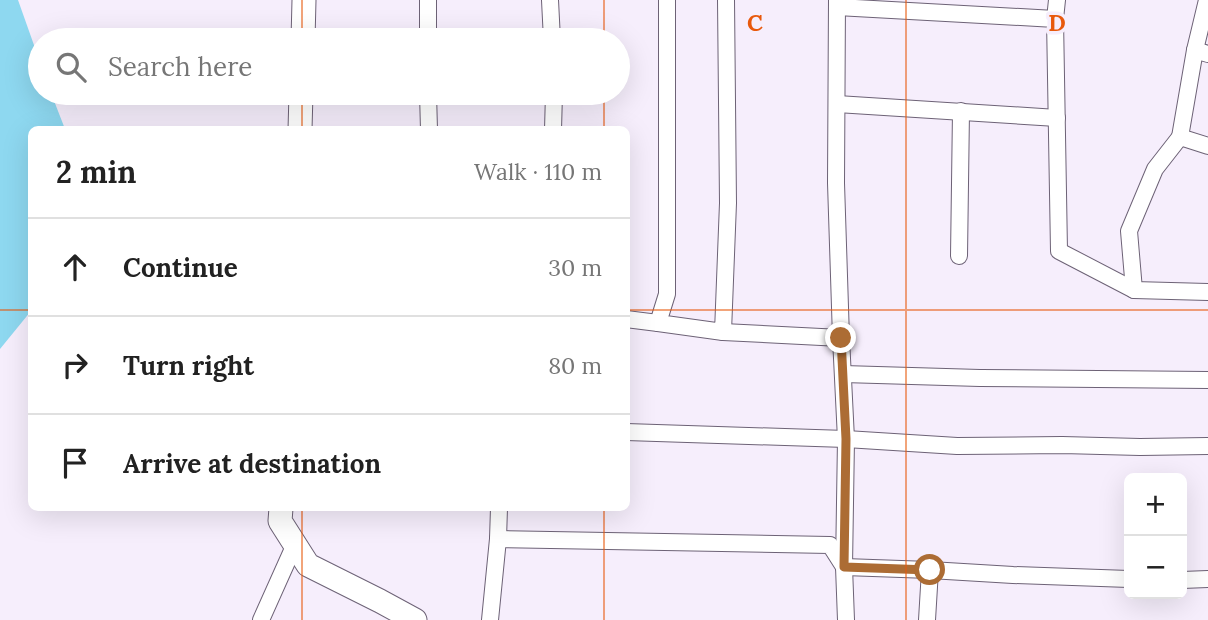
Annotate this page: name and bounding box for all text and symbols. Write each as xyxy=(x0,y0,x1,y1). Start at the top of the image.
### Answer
text: C xyxy=(747,8,763,37)
text: D xyxy=(1048,8,1066,37)
search box xyxy=(28,28,630,105)
icon: search xyxy=(52,48,90,86)
text: Search here xyxy=(108,50,252,83)
text: 2 min xyxy=(56,153,136,191)
text: Walk · 110 m xyxy=(474,157,602,186)
icon: ahead xyxy=(56,248,94,286)
text: Continue xyxy=(123,251,238,284)
text: 30 m xyxy=(548,253,602,282)
route end xyxy=(825,322,856,353)
icon: right xyxy=(56,346,94,384)
text: Turn right xyxy=(123,349,254,382)
text: 80 m xyxy=(548,351,602,380)
icon: arrive xyxy=(56,444,94,482)
text: Arrive at destination xyxy=(123,447,381,480)
map controls xyxy=(1124,473,1187,599)
button: + xyxy=(1124,473,1187,536)
button: − xyxy=(1124,536,1187,599)
route start xyxy=(914,554,945,585)

